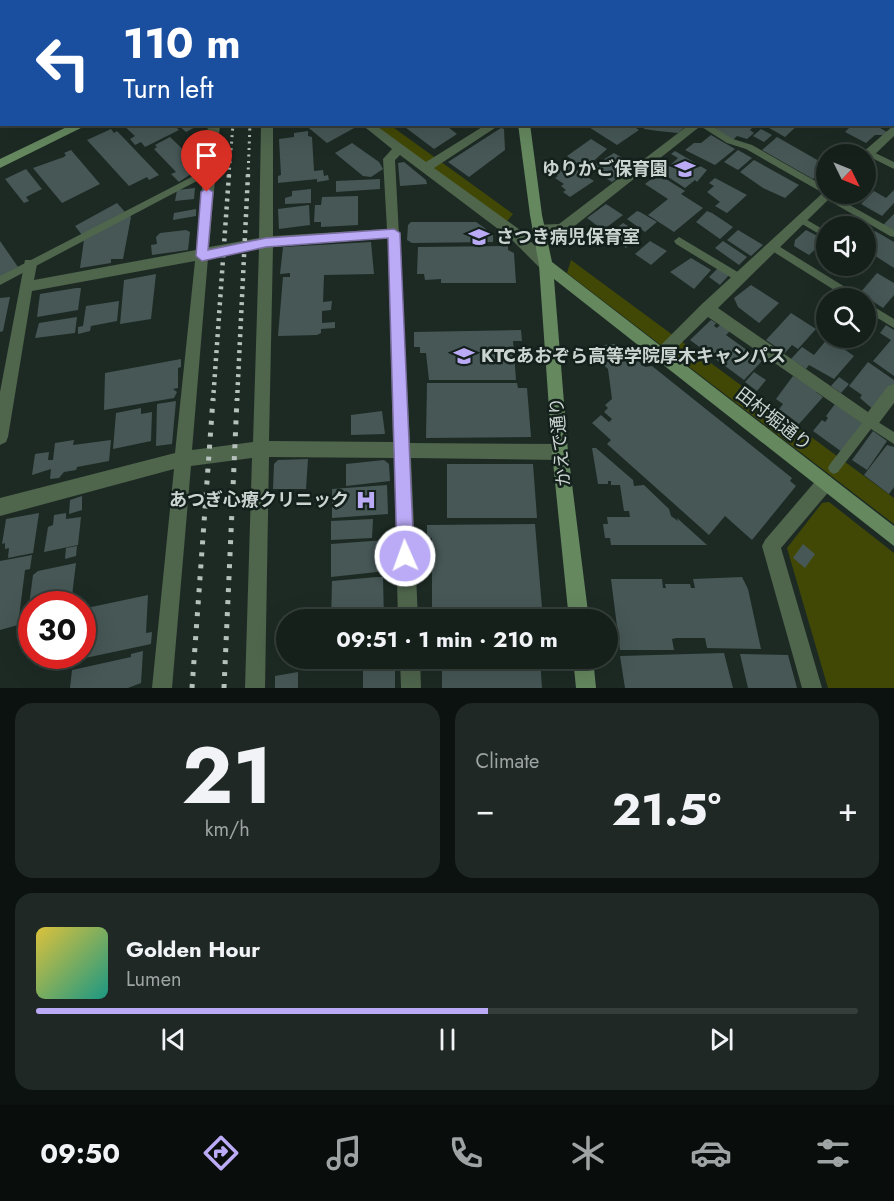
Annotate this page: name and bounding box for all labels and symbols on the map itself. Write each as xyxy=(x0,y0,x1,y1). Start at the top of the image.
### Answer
pin xyxy=(181,130,232,192)
north arrow xyxy=(816,144,876,204)
place label: ゆりかご保育園 xyxy=(542,156,668,182)
school or university icon: ゆりかご保育園 xyxy=(673,157,697,181)
place label: さつき病児保育室 xyxy=(496,224,640,250)
school or university icon: さつき病児保育室 xyxy=(467,225,491,249)
place label: KTCあおぞら高等学院厚木キャンパス xyxy=(481,343,786,369)
school or university icon: KTCあおぞら高等学院厚木キャンパス xyxy=(452,344,476,368)
street label: 田村堀通り xyxy=(731,381,817,457)
street label: かえで通り xyxy=(543,396,577,488)
place label: あつぎ心療クリニック xyxy=(169,487,349,513)
hospital icon: あつぎ心療クリニック xyxy=(354,488,378,512)
position arrow xyxy=(373,524,437,588)
speed limit sign: 30 xyxy=(18,591,96,669)

